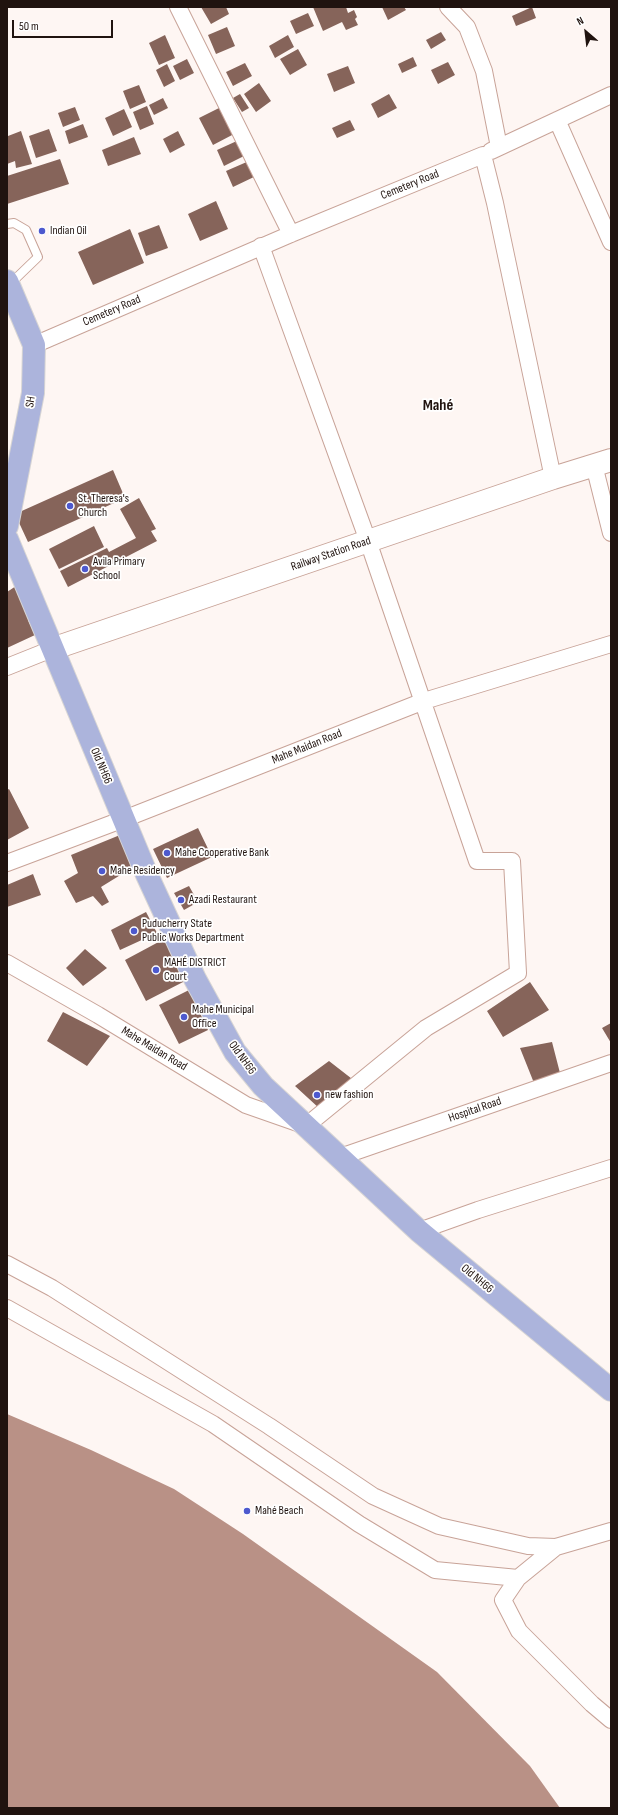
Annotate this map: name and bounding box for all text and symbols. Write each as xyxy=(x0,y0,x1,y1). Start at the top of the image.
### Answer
scale bar xyxy=(14,12,115,38)
north arrow xyxy=(566,12,606,52)
text: N xyxy=(574,14,586,28)
text: 50 m xyxy=(19,19,39,34)
street label: Cemetery Road xyxy=(379,167,441,203)
place label: Indian Oil xyxy=(50,224,87,238)
marker: Indian Oil xyxy=(37,226,47,236)
street label: Cemetery Road xyxy=(81,292,143,330)
street label: SH xyxy=(23,395,39,409)
district label: Mahé xyxy=(423,396,453,416)
place label: St. Theresa's Church xyxy=(78,492,129,520)
marker: St. Theresa's Church xyxy=(65,501,75,511)
street label: Railway Station Road xyxy=(289,534,373,574)
place label: Avila Primary School xyxy=(93,555,145,583)
marker: Avila Primary School xyxy=(80,564,90,574)
street label: Mahe Maidan Road xyxy=(270,726,344,768)
street label: Old NH66 xyxy=(87,746,115,786)
place label: Mahe Cooperative Bank xyxy=(175,846,269,860)
marker: Mahe Cooperative Bank xyxy=(162,848,172,858)
place label: Mahe Residency xyxy=(110,864,175,878)
marker: Mahe Residency xyxy=(97,866,107,876)
place label: Azadi Restaurant xyxy=(189,893,257,907)
marker: Azadi Restaurant xyxy=(176,895,186,905)
place label: Puducherry State Public Works Department xyxy=(142,917,244,945)
marker: Puducherry State Public Works Department xyxy=(129,926,139,936)
place label: MAHÉ DISTRICT Court xyxy=(164,956,226,984)
marker: MAHÉ DISTRICT Court xyxy=(151,965,161,975)
place label: Mahe Municipal Office xyxy=(192,1003,254,1031)
marker: Mahe Municipal Office xyxy=(179,1012,189,1022)
street label: Mahe Maidan Road xyxy=(118,1024,190,1074)
street label: Old NH66 xyxy=(225,1038,259,1078)
place label: new fashion xyxy=(325,1088,373,1102)
marker: new fashion xyxy=(312,1090,322,1100)
street label: Hospital Road xyxy=(447,1094,503,1126)
street label: Old NH66 xyxy=(458,1261,496,1297)
place label: Mahé Beach xyxy=(255,1504,303,1518)
marker: Mahé Beach xyxy=(242,1506,252,1516)

